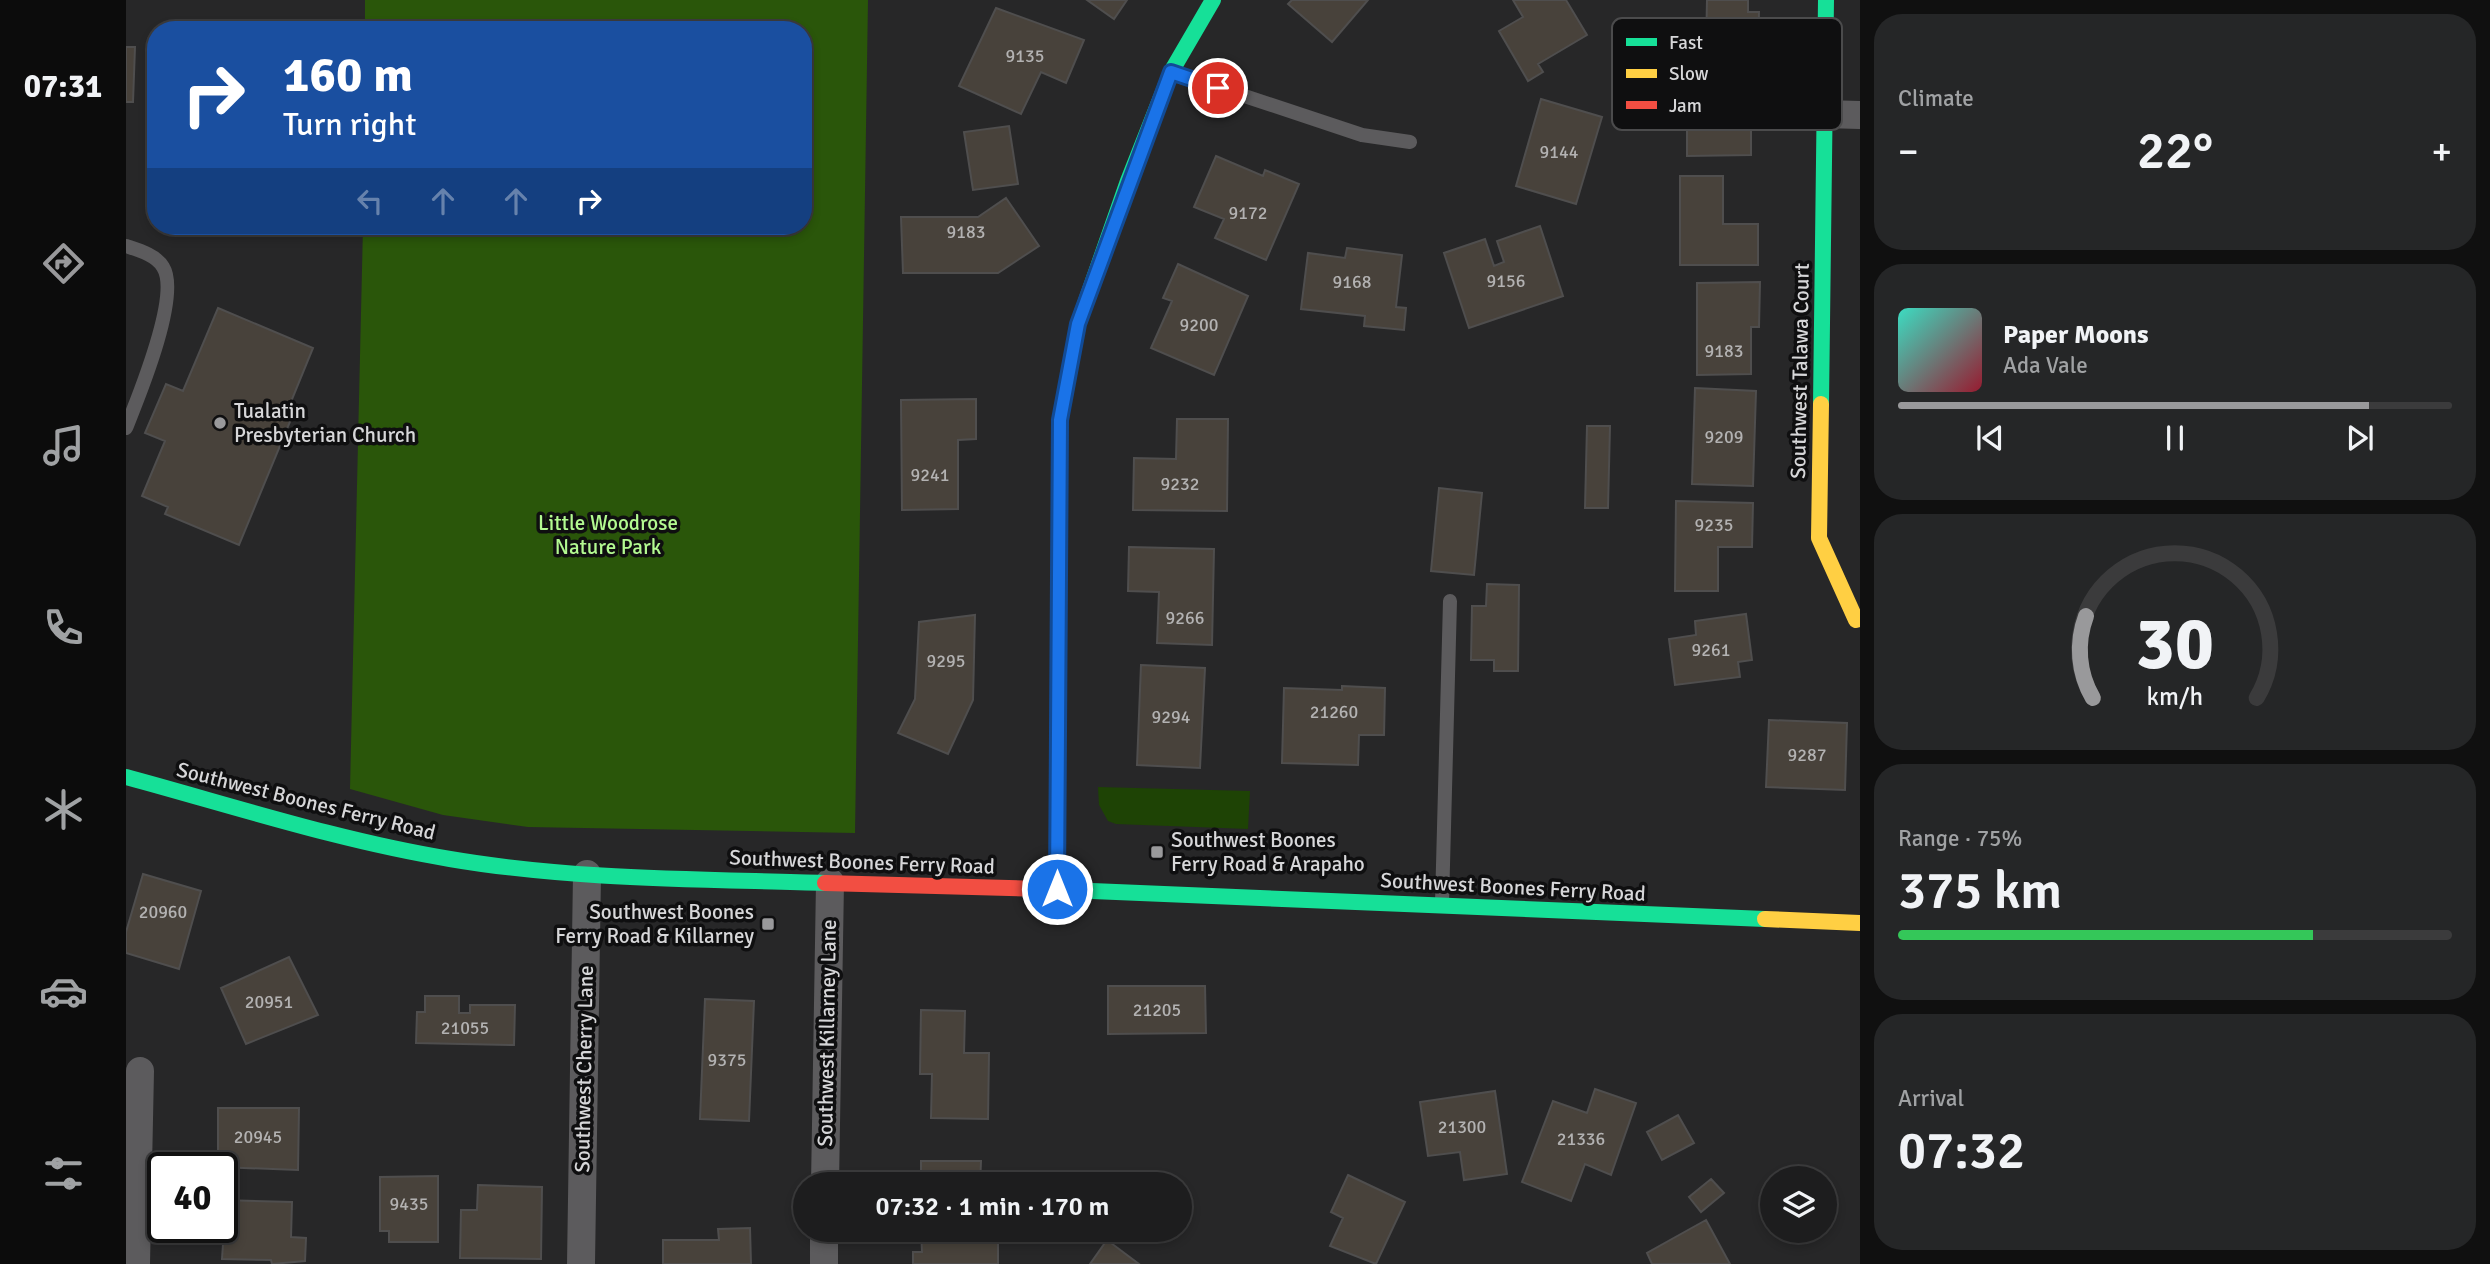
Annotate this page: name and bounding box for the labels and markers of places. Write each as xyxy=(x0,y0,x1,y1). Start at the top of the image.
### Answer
pin xyxy=(1188,58,1248,118)
place label: Tualatin Presbyterian Church xyxy=(234,398,416,448)
marker: Tualatin Presbyterian Church xyxy=(212,415,228,431)
place label: Southwest Boones Ferry Road & Arapaho xyxy=(1171,827,1365,877)
marker: Southwest Boones Ferry Road & Arapaho xyxy=(1149,844,1165,860)
place label: Southwest Boones Ferry Road & Killarney xyxy=(555,899,754,949)
marker: Southwest Boones Ferry Road & Killarney xyxy=(760,916,776,932)

